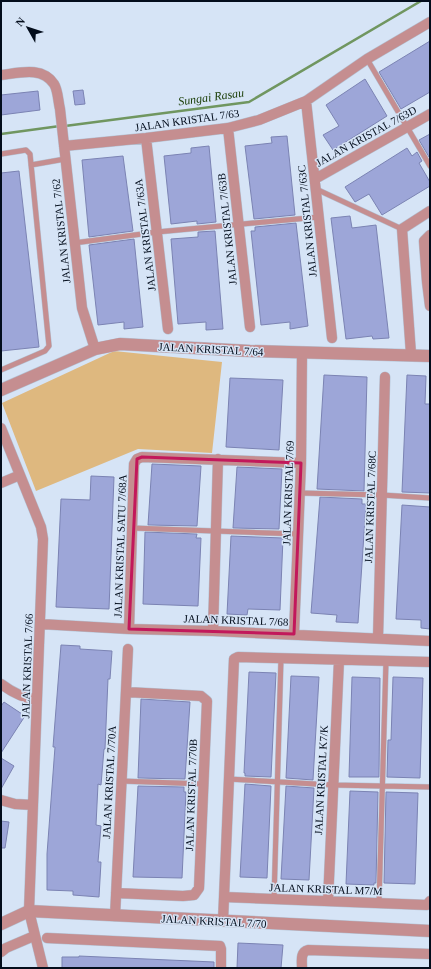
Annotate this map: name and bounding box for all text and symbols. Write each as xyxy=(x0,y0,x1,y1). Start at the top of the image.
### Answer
north arrow xyxy=(8,8,48,48)
text: N xyxy=(13,15,27,29)
water label: Sungai Rasau xyxy=(177,85,245,109)
street label: JALAN KRISTAL 7/63D xyxy=(314,103,418,169)
street label: JALAN KRISTAL 7/63 xyxy=(134,107,240,133)
street label: JALAN KRISTAL 7/63C xyxy=(295,164,319,278)
street label: JALAN KRISTAL 7/63B xyxy=(215,172,239,286)
street label: JALAN KRISTAL 7/62 xyxy=(50,178,72,284)
street label: JALAN KRISTAL 7/63A xyxy=(132,178,158,292)
street label: JALAN KRISTAL 7/64 xyxy=(158,340,264,358)
street label: JALAN KRISTAL 7/69 xyxy=(280,440,296,546)
street label: JALAN KRISTAL 7/68C xyxy=(362,451,378,563)
street label: JALAN KRISTAL SATU 7/68A xyxy=(112,474,128,618)
street label: JALAN KRISTAL 7/68 xyxy=(183,612,289,628)
street label: JALAN KRISTAL 7/66 xyxy=(19,613,35,719)
street label: JALAN KRISTAL 7/70A xyxy=(100,725,118,839)
street label: JALAN KRISTAL K7/K xyxy=(312,725,330,835)
street label: JALAN KRISTAL 7/70B xyxy=(183,739,199,851)
street label: JALAN KRISTAL M7/M xyxy=(269,881,383,897)
street label: JALAN KRISTAL 7/70 xyxy=(161,912,267,930)

